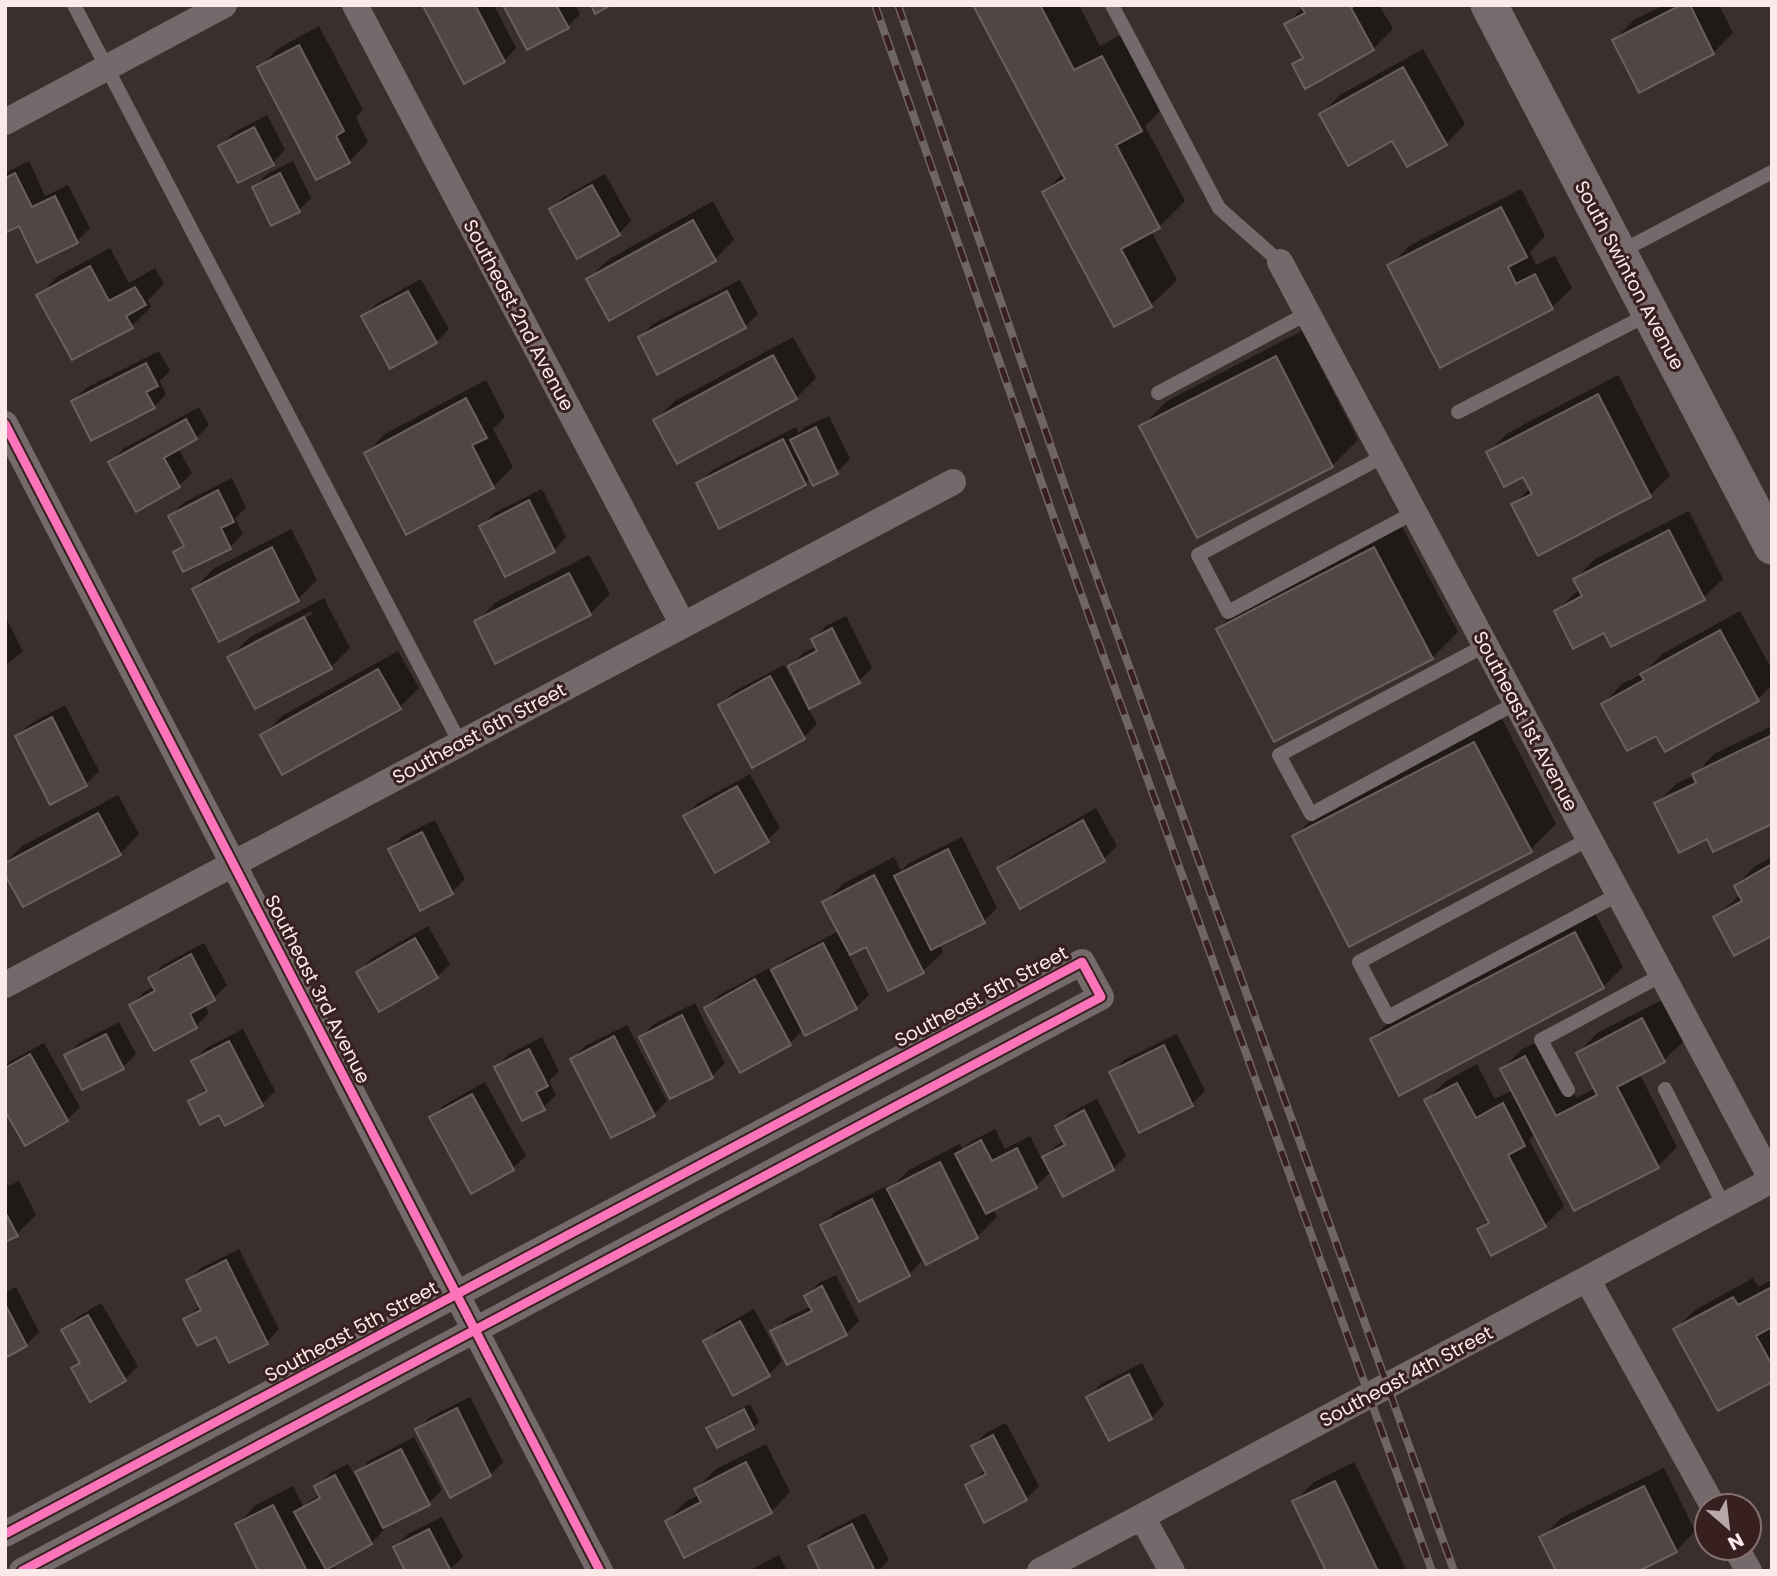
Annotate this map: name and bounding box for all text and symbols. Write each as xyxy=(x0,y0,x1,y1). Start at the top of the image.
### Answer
street label: South Swinton Avenue xyxy=(1568,176,1691,375)
street label: Southeast 2nd Avenue xyxy=(457,215,581,416)
street label: Southeast 1st Avenue xyxy=(1467,626,1585,816)
street label: Southeast 6th Street xyxy=(388,676,571,791)
street label: Southeast 3rd Avenue xyxy=(258,890,377,1088)
street label: Southeast 5th Street xyxy=(890,939,1073,1054)
street label: Southeast 5th Street xyxy=(260,1274,443,1389)
street label: Southeast 4th Street xyxy=(1315,1319,1498,1434)
north arrow xyxy=(1693,1492,1763,1562)
text: N xyxy=(1723,1526,1748,1557)

